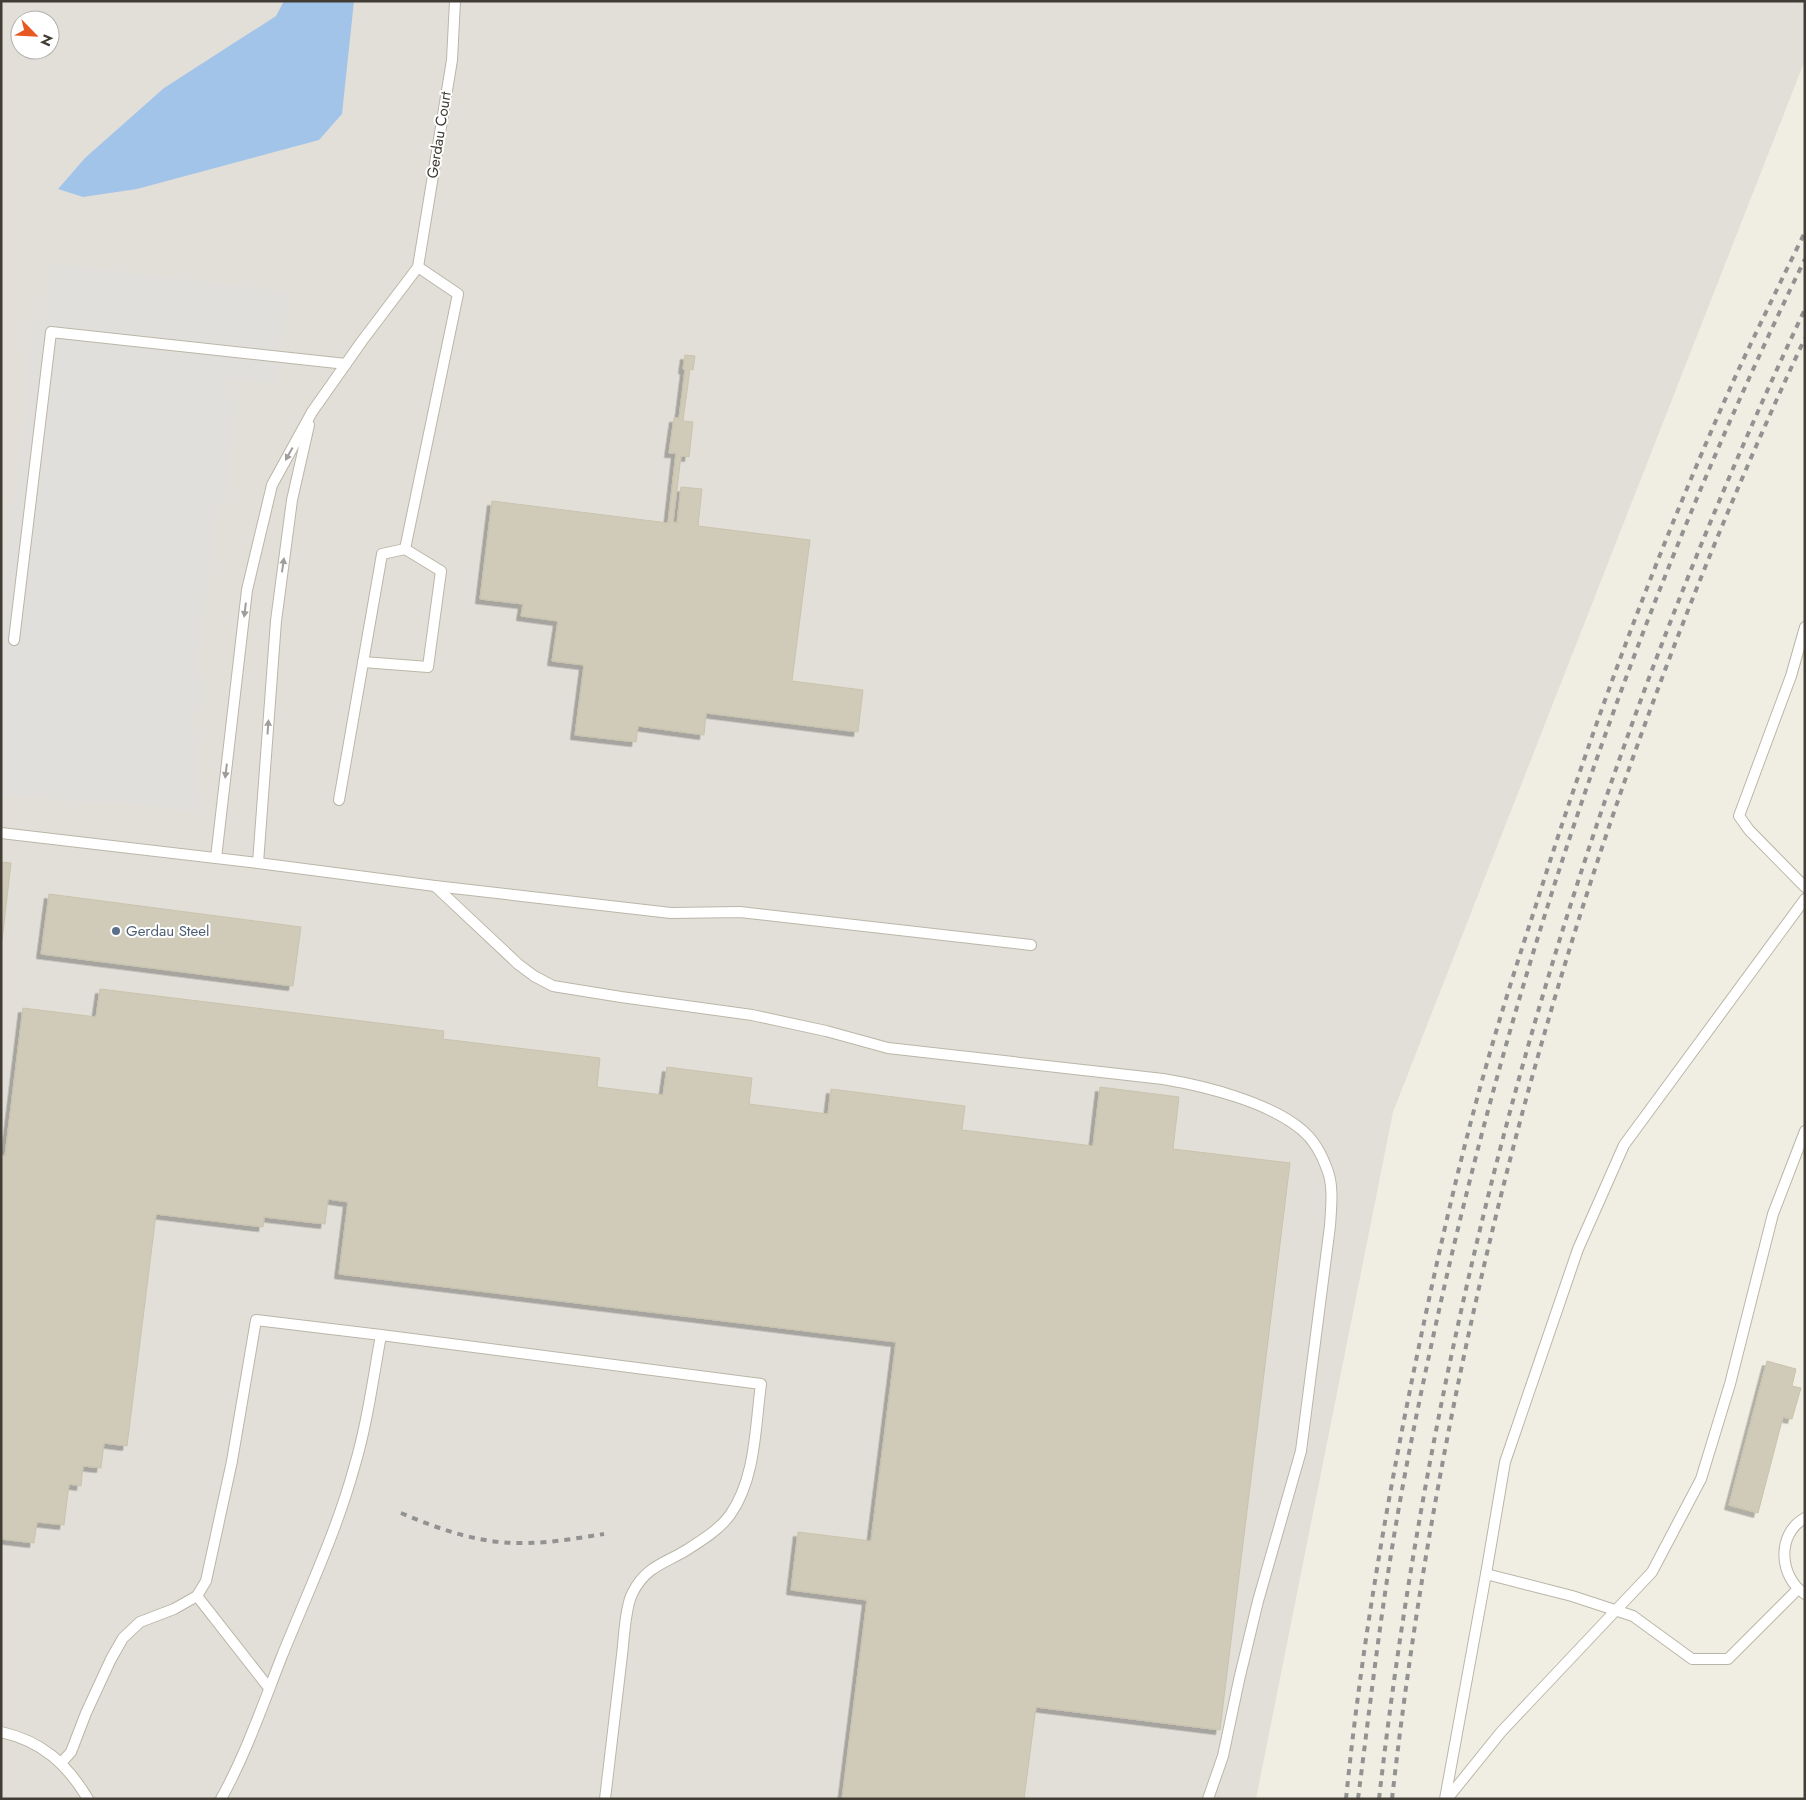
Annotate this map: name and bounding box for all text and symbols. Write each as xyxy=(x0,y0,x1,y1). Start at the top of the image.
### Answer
north arrow xyxy=(10,10,60,60)
text: N xyxy=(35,31,58,49)
street label: Gerdau Court xyxy=(421,90,457,180)
one-way arrow xyxy=(284,448,293,461)
one-way arrow xyxy=(280,557,288,573)
one-way arrow xyxy=(241,602,249,618)
one-way arrow xyxy=(265,719,273,735)
one-way arrow xyxy=(222,763,230,779)
place label: Gerdau Steel xyxy=(126,920,209,942)
marker: Gerdau Steel xyxy=(110,925,122,937)

